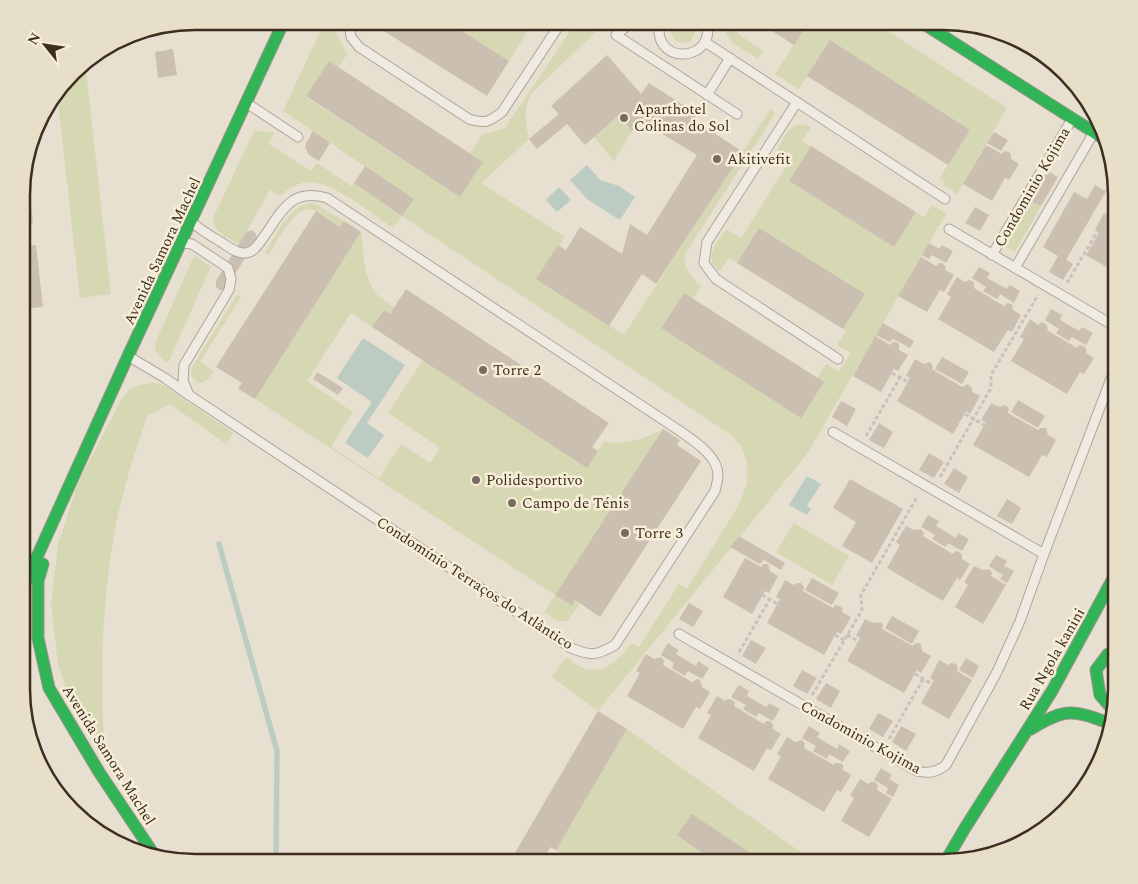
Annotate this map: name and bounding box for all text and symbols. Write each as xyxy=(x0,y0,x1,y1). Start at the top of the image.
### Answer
north arrow xyxy=(20,20,70,70)
text: N xyxy=(22,29,46,49)
place label: Aparthotel Colinas do Sol xyxy=(634,98,729,138)
marker: Aparthotel Colinas do Sol xyxy=(618,112,630,124)
street label: Condominio Kojima xyxy=(989,122,1076,251)
place label: Akitivefit xyxy=(727,148,790,171)
marker: Akitivefit xyxy=(711,153,723,165)
street label: Avenida Samora Machel xyxy=(118,173,207,329)
place label: Torre 2 xyxy=(493,359,541,382)
marker: Torre 2 xyxy=(477,364,489,376)
place label: Polidesportivo xyxy=(486,469,583,492)
marker: Polidesportivo xyxy=(470,474,482,486)
place label: Campo de Ténis xyxy=(522,492,629,515)
marker: Campo de Ténis xyxy=(506,497,518,509)
street label: Condomínio Terraços do Atlântico xyxy=(372,511,578,656)
place label: Torre 3 xyxy=(635,522,683,545)
marker: Torre 3 xyxy=(619,527,631,539)
street label: Rua Ngola kanini xyxy=(1014,604,1091,715)
street label: Avenida Samora Machel xyxy=(56,681,161,830)
street label: Condominio Kojima xyxy=(796,695,926,781)

